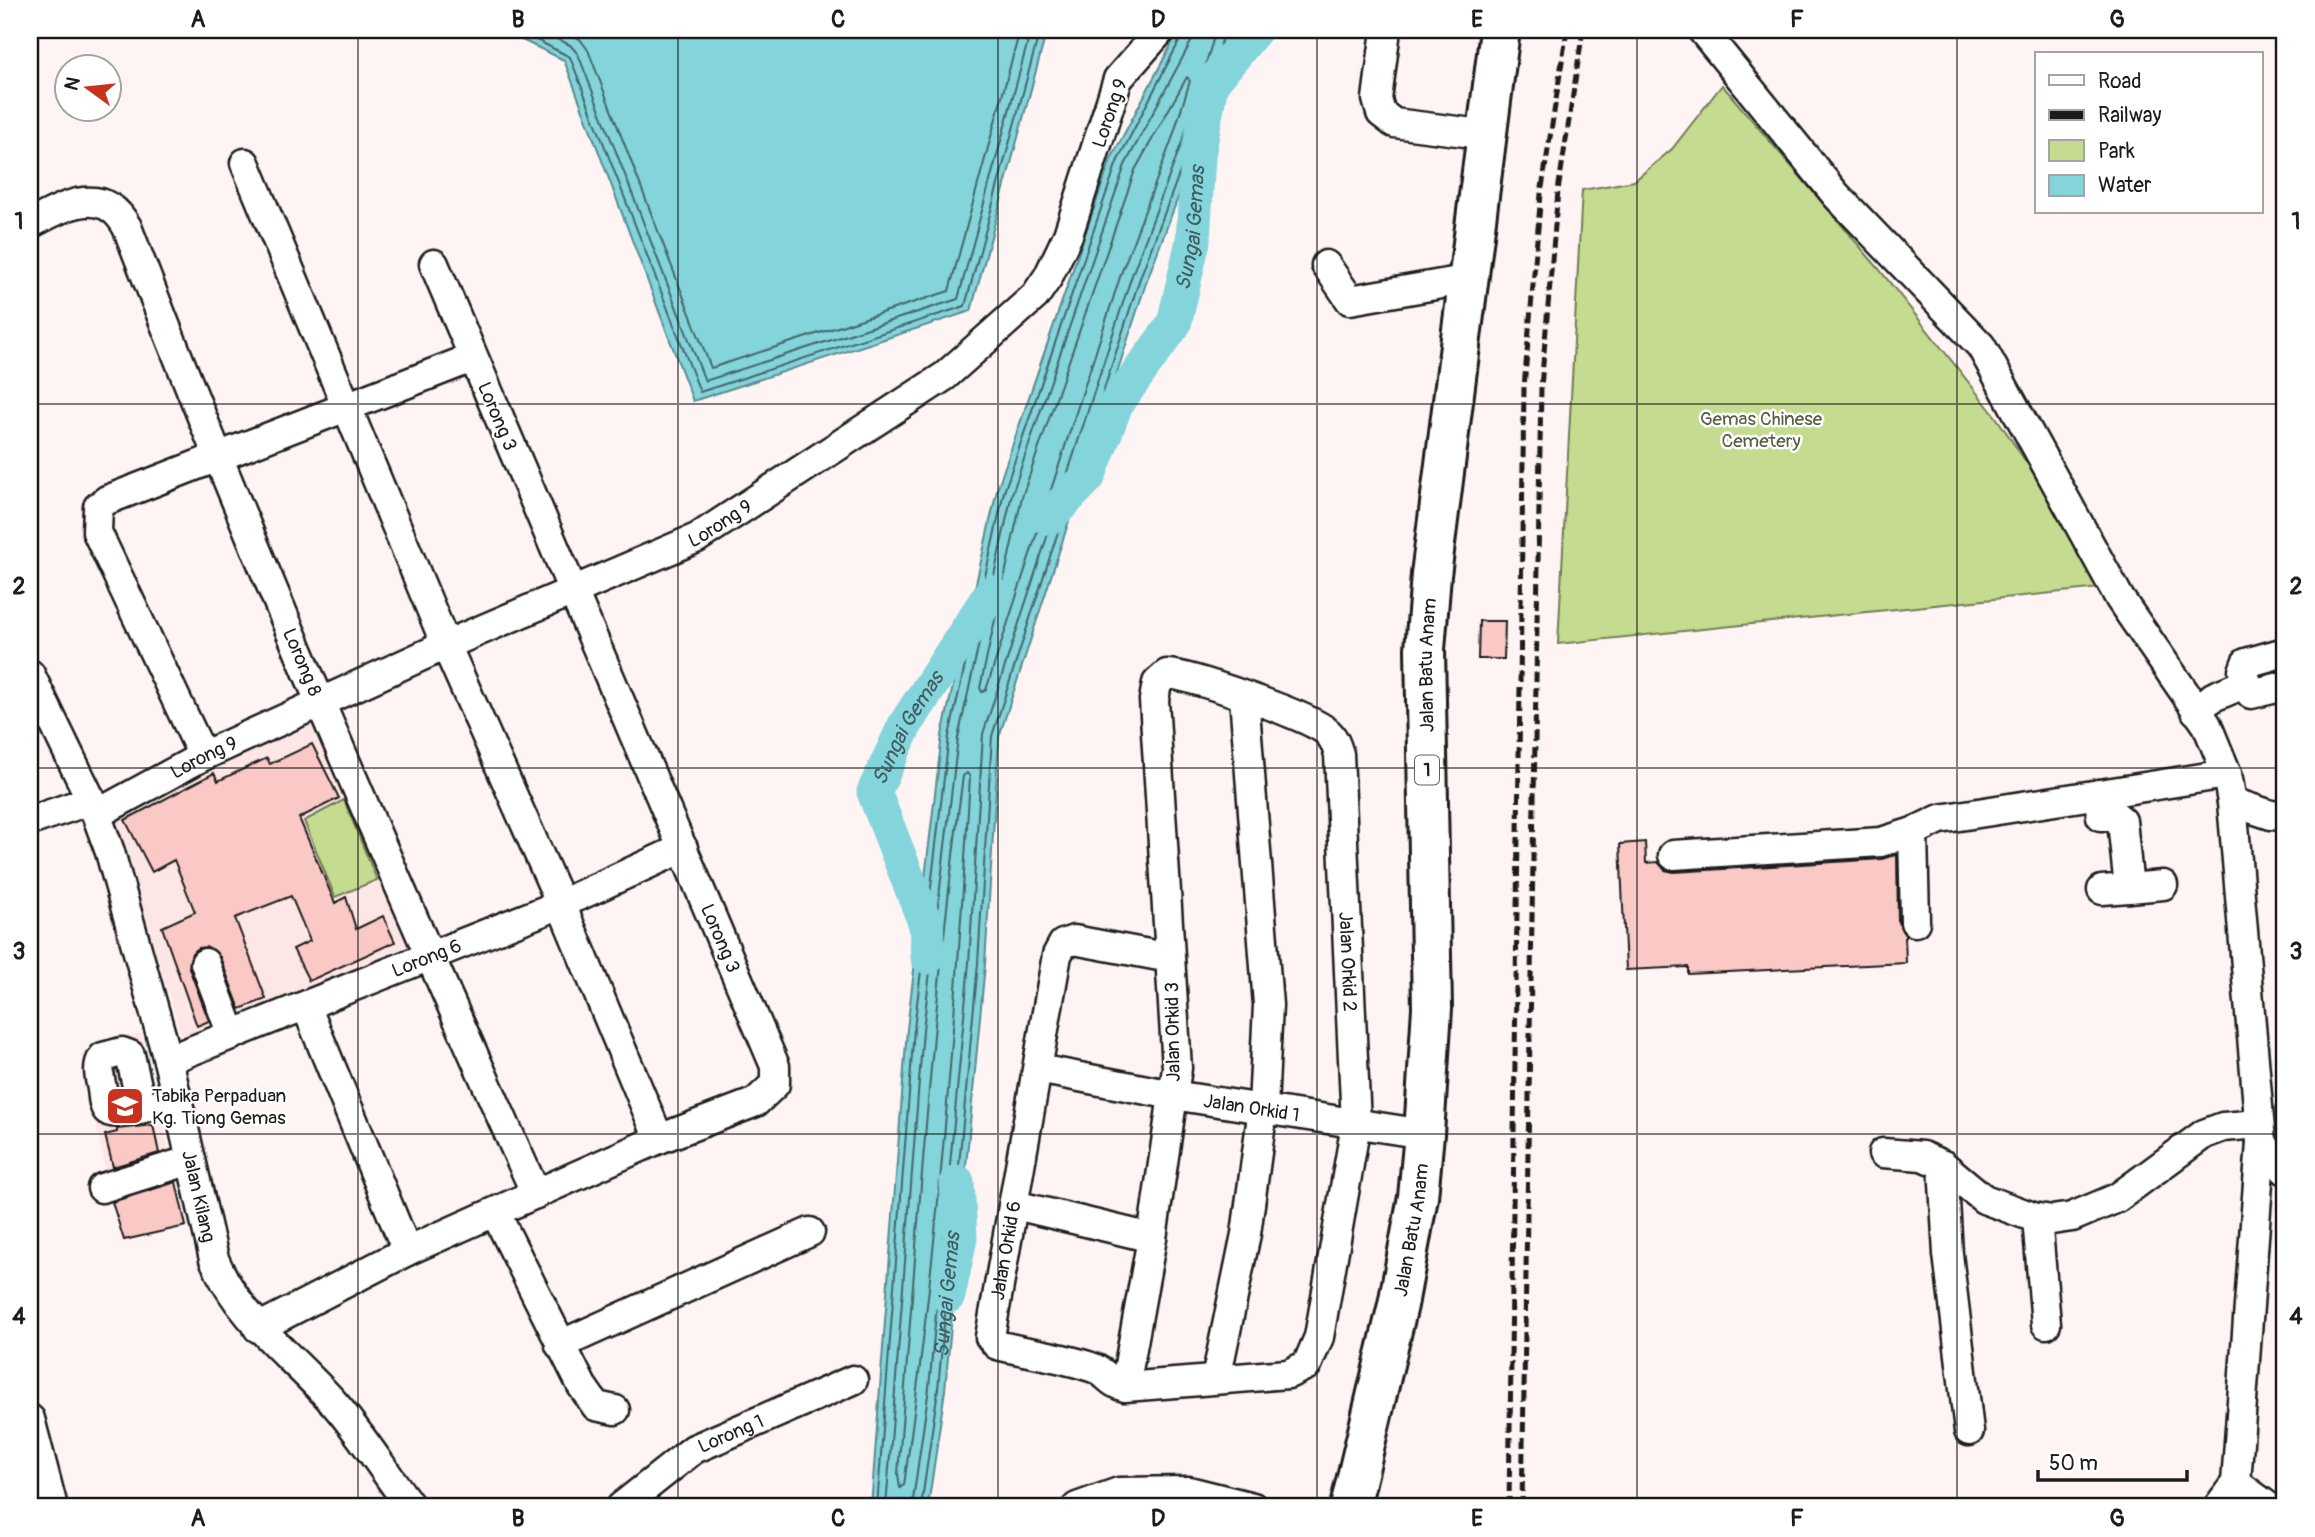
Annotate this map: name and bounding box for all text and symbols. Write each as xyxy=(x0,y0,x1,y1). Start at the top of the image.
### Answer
text: A xyxy=(191,5,206,34)
text: B xyxy=(511,5,525,34)
text: C xyxy=(831,5,845,34)
text: D xyxy=(1151,5,1165,34)
text: E xyxy=(1471,5,1483,34)
text: F xyxy=(1790,5,1804,34)
text: G xyxy=(2109,5,2125,34)
north arrow xyxy=(52,52,122,122)
legend xyxy=(2035,52,2262,214)
text: Road xyxy=(2098,68,2142,95)
text: N xyxy=(59,74,86,93)
street label: Lorong 9 xyxy=(1087,76,1133,151)
text: Railway xyxy=(2098,102,2162,129)
text: Park xyxy=(2098,138,2135,165)
water label: Sungai Gemas xyxy=(1169,163,1212,293)
text: Water xyxy=(2098,172,2152,199)
text: 1 xyxy=(15,207,24,236)
text: 1 xyxy=(2292,207,2301,236)
street label: Lorong 3 xyxy=(472,378,522,454)
park label: Gemas Chinese Cemetery xyxy=(1700,407,1823,453)
street label: Lorong 9 xyxy=(685,494,757,553)
text: 2 xyxy=(13,572,26,601)
text: 2 xyxy=(2290,572,2303,601)
street label: Jalan Batu Anam xyxy=(1414,597,1442,733)
street label: Lorong 8 xyxy=(277,625,327,700)
water label: Sungai Gemas xyxy=(866,665,951,789)
street label: Lorong 9 xyxy=(166,731,241,785)
road number: 1 xyxy=(1415,756,1439,784)
street label: Lorong 3 xyxy=(695,900,745,976)
street label: Jalan Orkid 2 xyxy=(1333,911,1362,1012)
street label: Lorong 6 xyxy=(388,934,465,983)
text: 3 xyxy=(13,937,25,966)
text: 3 xyxy=(2290,937,2302,966)
street label: Jalan Orkid 3 xyxy=(1160,982,1186,1082)
place label: Tabika Perpaduan Kg. Tiong Gemas xyxy=(152,1084,286,1130)
school or university icon: Tabika Perpaduan Kg. Tiong Gemas xyxy=(104,1085,146,1127)
street label: Jalan Orkid 1 xyxy=(1202,1089,1301,1127)
street label: Jalan Kilang xyxy=(176,1148,221,1245)
street label: Jalan Batu Anam xyxy=(1389,1162,1434,1299)
street label: Jalan Orkid 6 xyxy=(986,1199,1027,1302)
water label: Sungai Gemas xyxy=(928,1228,967,1358)
text: 4 xyxy=(12,1302,26,1331)
text: 4 xyxy=(2289,1302,2303,1331)
street label: Lorong 1 xyxy=(694,1409,767,1459)
scale bar xyxy=(2038,1439,2187,1483)
text: 50 m xyxy=(2049,1450,2098,1477)
text: A xyxy=(191,1504,206,1533)
text: B xyxy=(511,1504,525,1533)
text: C xyxy=(831,1504,845,1533)
text: D xyxy=(1151,1504,1165,1533)
text: E xyxy=(1471,1504,1483,1533)
text: F xyxy=(1790,1504,1804,1533)
text: G xyxy=(2109,1504,2125,1533)

